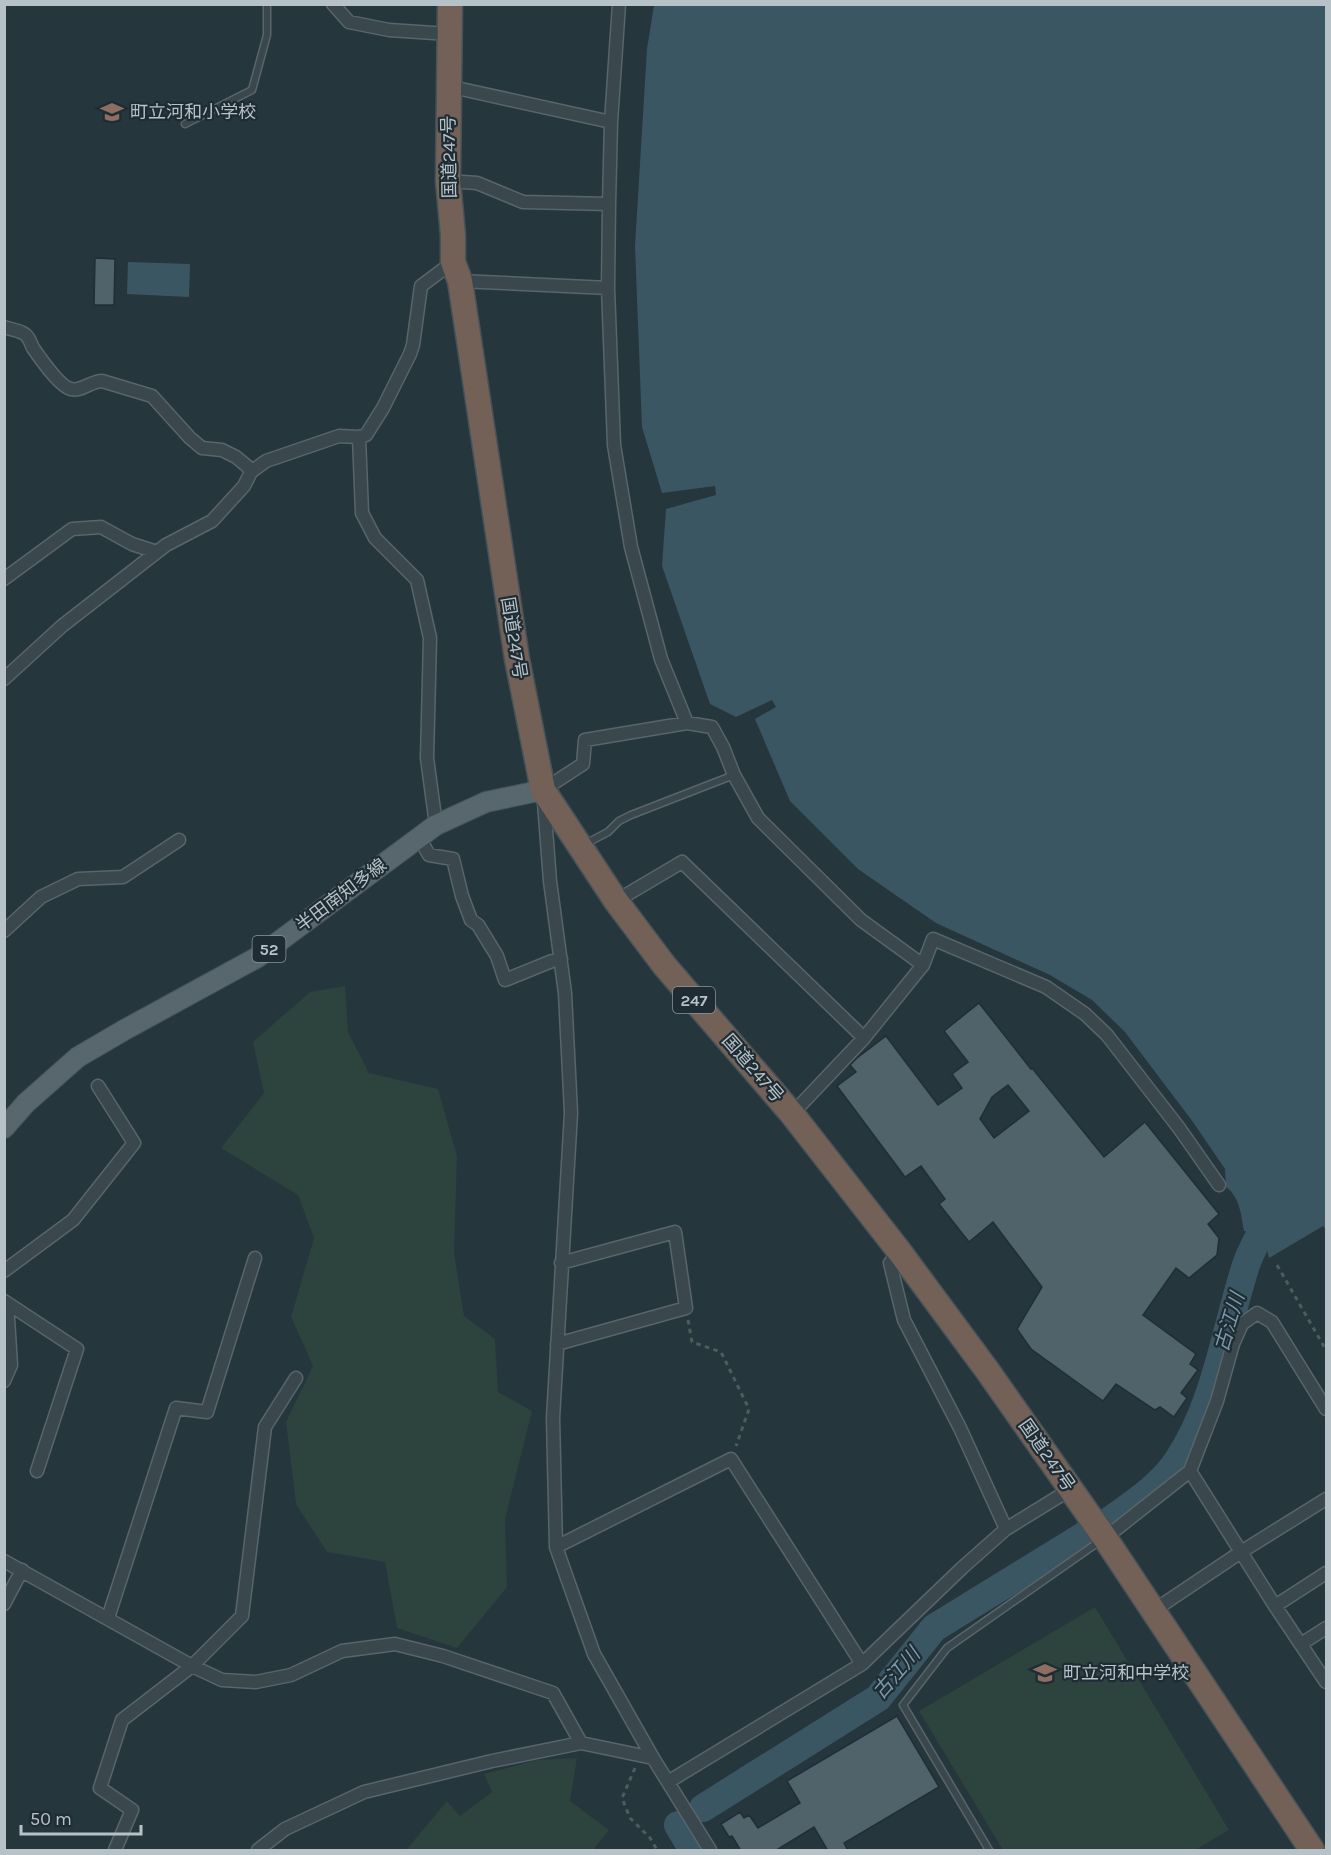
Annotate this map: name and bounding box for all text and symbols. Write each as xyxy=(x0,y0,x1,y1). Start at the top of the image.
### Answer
school or university icon: 町立河和小学校 xyxy=(99,99,125,125)
place label: 町立河和小学校 xyxy=(130,101,256,123)
street label: 国道247号 xyxy=(437,115,461,199)
street label: 国道247号 xyxy=(497,595,531,681)
street label: 半田南知多線 xyxy=(291,854,391,936)
road number: 52 xyxy=(252,936,286,962)
road number: 247 xyxy=(673,987,715,1013)
street label: 国道247号 xyxy=(717,1029,789,1107)
water label: 古江川 xyxy=(1210,1288,1250,1354)
street label: 国道247号 xyxy=(1014,1415,1080,1495)
water label: 古江川 xyxy=(868,1642,926,1704)
school or university icon: 町立河和中学校 xyxy=(1032,1660,1058,1686)
place label: 町立河和中学校 xyxy=(1063,1662,1189,1684)
scale bar xyxy=(21,1798,141,1836)
text: 50 m xyxy=(30,1808,72,1830)

